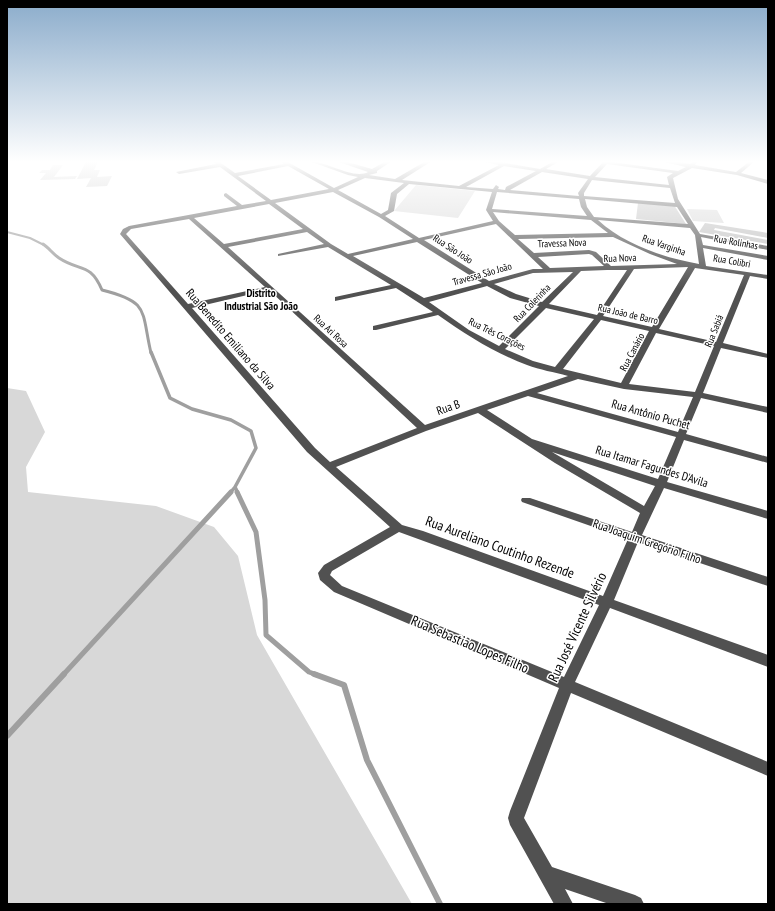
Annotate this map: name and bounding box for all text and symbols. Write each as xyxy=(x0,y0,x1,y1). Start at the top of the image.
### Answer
street label: Rua São João xyxy=(431,231,475,267)
street label: Rua Varginha xyxy=(640,231,688,259)
street label: Rua Rolinhas xyxy=(713,232,760,252)
street label: Travessa Nova xyxy=(537,236,587,250)
street label: Rua Nova xyxy=(603,251,637,265)
street label: Rua Colibri xyxy=(712,251,752,271)
street label: Travessa São João xyxy=(451,259,513,289)
street label: Rua Colerinha xyxy=(511,281,553,325)
street label: Rua Benedito Emiliano da Silva xyxy=(183,285,279,393)
district label: Distrito Industrial São João xyxy=(224,286,298,313)
street label: Rua João de Barro xyxy=(597,301,659,327)
street label: Rua Ari Rosa xyxy=(311,312,351,350)
street label: Rua Sabiá xyxy=(702,313,726,349)
street label: Rua Três Corações xyxy=(466,315,528,354)
street label: Rua Canário xyxy=(617,331,647,373)
street label: Rua B xyxy=(434,396,462,418)
street label: Rua Antônio Puchet xyxy=(610,396,693,433)
street label: Rua Itamar Fagundes D'Avila xyxy=(594,442,710,490)
street label: Rua Aureliano Coutinho Rezende xyxy=(423,512,577,582)
street label: Rua Joaquim Gregório Filho xyxy=(591,515,703,567)
street label: Rua José Vicente Silvério xyxy=(544,569,610,685)
street label: Rua Sebastião Lopes Filho xyxy=(408,611,532,677)

